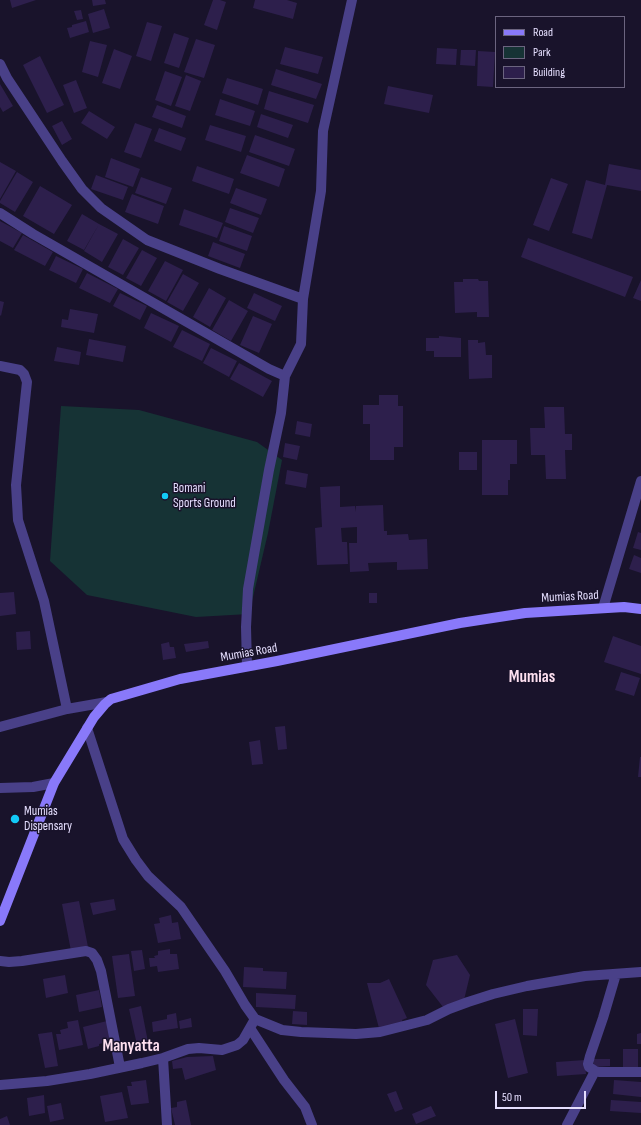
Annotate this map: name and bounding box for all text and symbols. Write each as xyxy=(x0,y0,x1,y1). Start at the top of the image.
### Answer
legend xyxy=(495,16,625,88)
text: Road xyxy=(533,25,553,40)
text: Park xyxy=(533,45,551,60)
text: Building xyxy=(533,65,565,80)
place label: Bomani Sports Ground xyxy=(173,481,236,512)
marker: Bomani Sports Ground xyxy=(160,491,170,501)
street label: Mumias Road xyxy=(541,588,599,606)
street label: Mumias Road xyxy=(219,640,279,666)
district label: Mumias xyxy=(509,668,555,688)
place label: Mumias Dispensary xyxy=(24,804,72,835)
marker: Mumias Dispensary xyxy=(9,813,21,825)
district label: Manyatta xyxy=(102,1037,160,1057)
scale bar xyxy=(497,1083,588,1109)
text: 50 m xyxy=(502,1090,522,1105)

